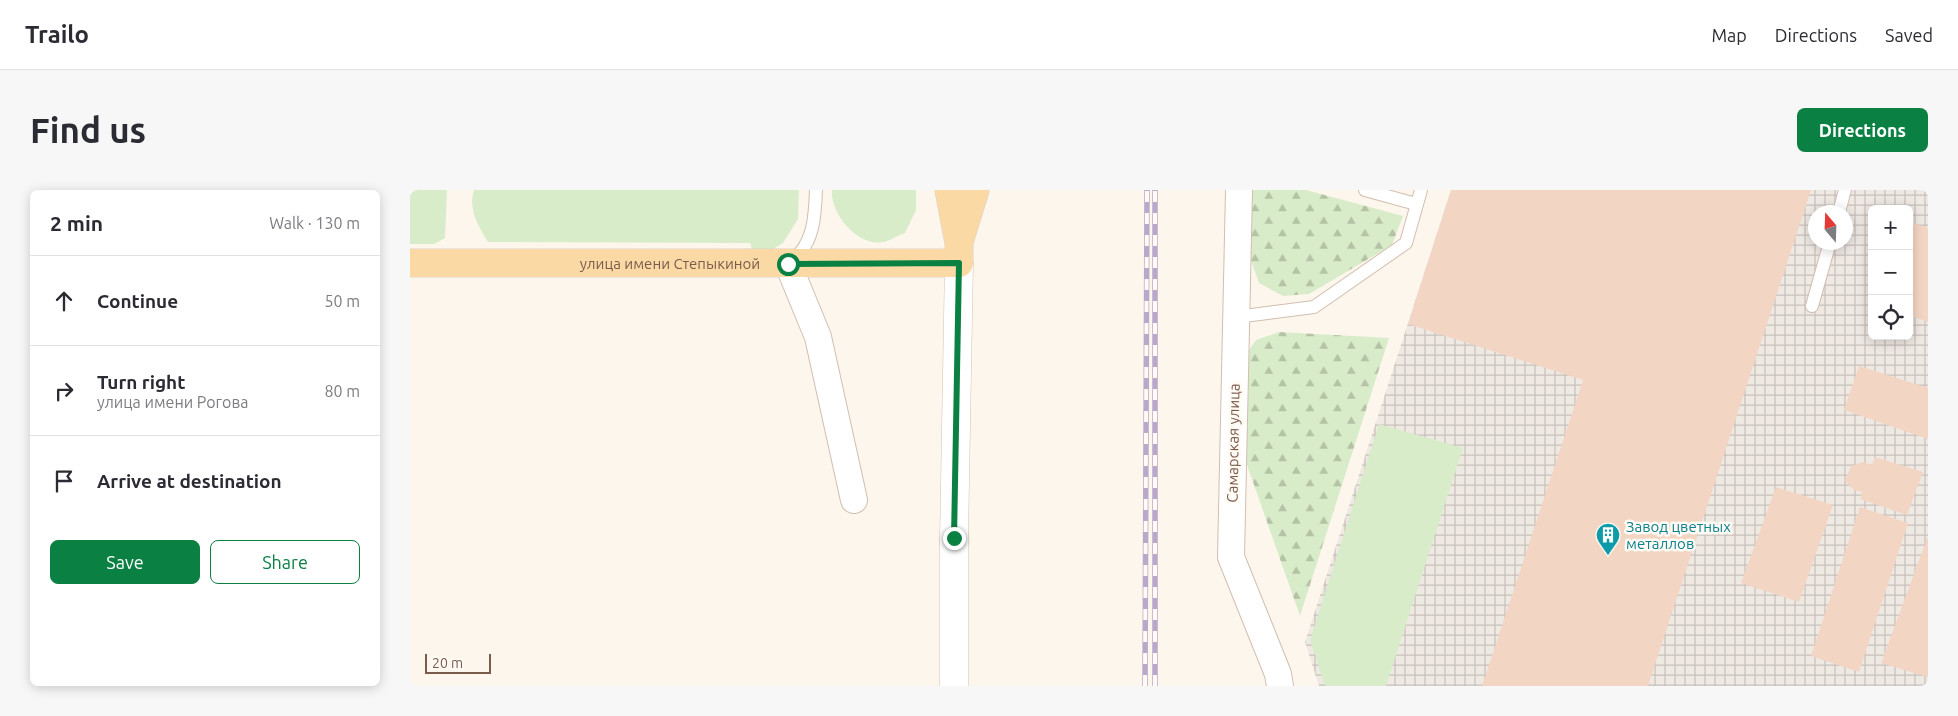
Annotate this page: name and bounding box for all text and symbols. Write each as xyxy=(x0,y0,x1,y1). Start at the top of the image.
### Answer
text: Trailo xyxy=(25,21,89,48)
text: Map xyxy=(1711,25,1747,45)
text: Directions xyxy=(1775,25,1857,45)
text: Saved xyxy=(1885,25,1933,45)
button: Directions xyxy=(1797,108,1928,152)
text: Find us xyxy=(30,110,146,150)
north arrow xyxy=(1808,205,1853,250)
map controls xyxy=(1868,205,1913,340)
button: + xyxy=(1868,205,1913,250)
text: 2 min xyxy=(50,211,103,235)
text: Walk · 130 m xyxy=(269,214,360,232)
button: − xyxy=(1868,250,1913,295)
route start xyxy=(777,253,800,276)
street label: улица имени Степыкиной xyxy=(580,255,760,272)
icon: ahead xyxy=(50,287,78,315)
text: Continue xyxy=(97,290,178,312)
text: 50 m xyxy=(324,292,360,310)
button: locate xyxy=(1868,295,1913,340)
text: Turn right xyxy=(97,371,185,393)
icon: right xyxy=(50,377,78,405)
text: 80 m xyxy=(324,382,360,400)
street label: Самарская улица xyxy=(1223,383,1243,503)
text: улица имени Рогова xyxy=(97,393,249,411)
icon: arrive xyxy=(50,467,78,495)
text: Arrive at destination xyxy=(97,470,282,492)
place label: Завод цветных металлов xyxy=(1626,518,1731,552)
building icon: Завод цветных металлов xyxy=(1595,522,1621,556)
route end xyxy=(943,527,966,550)
button: Save xyxy=(50,540,200,584)
button: Share xyxy=(210,540,360,584)
scale bar xyxy=(425,651,491,674)
text: 20 m xyxy=(432,655,463,671)

